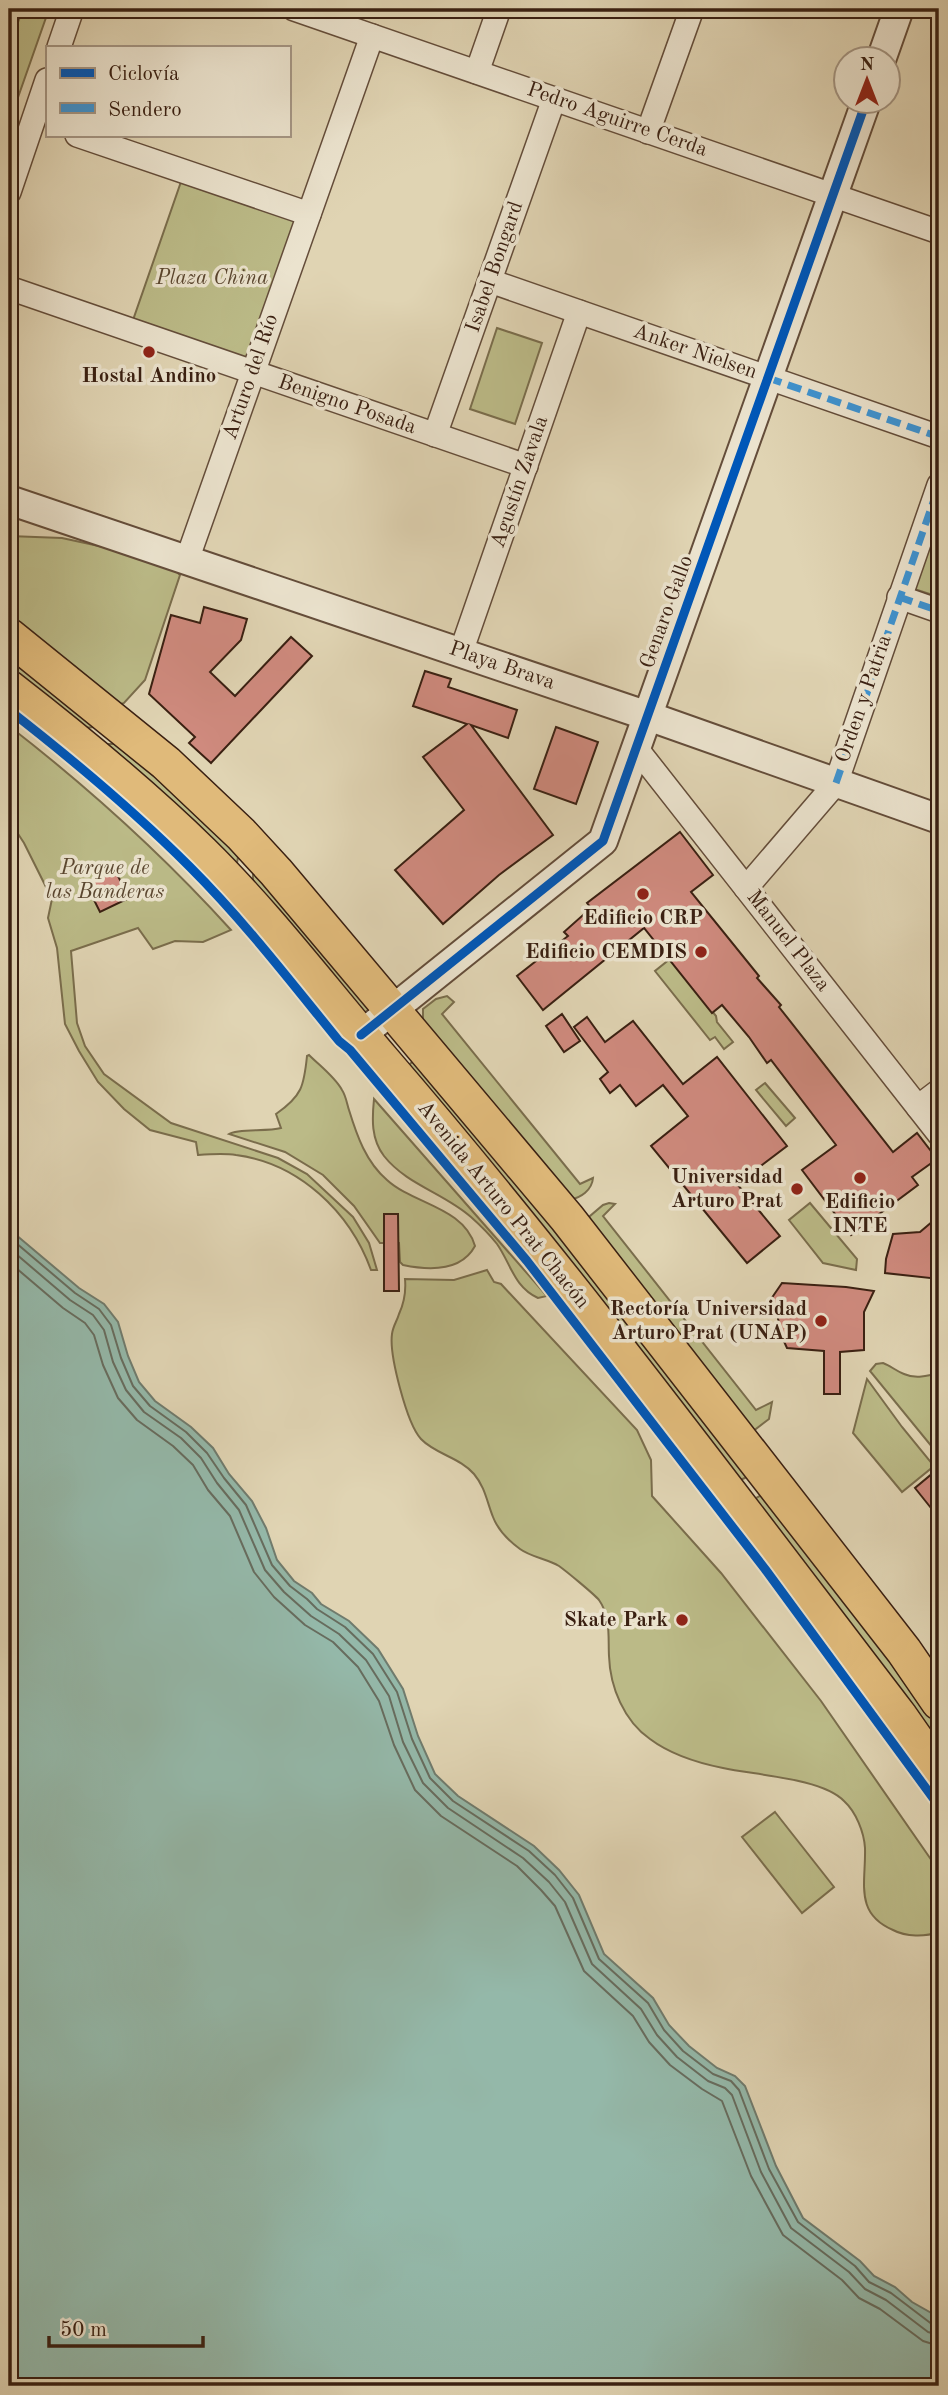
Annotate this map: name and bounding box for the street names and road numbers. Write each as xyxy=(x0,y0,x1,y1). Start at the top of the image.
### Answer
street label: Pedro Aguirre Cerda xyxy=(524,79,710,161)
street label: Isabel Bongard xyxy=(463,199,527,335)
street label: Arturo del Río xyxy=(220,311,282,443)
street label: Anker Nielsen xyxy=(630,321,760,383)
street label: Benigno Posada xyxy=(275,372,419,438)
street label: Agustín Zavala xyxy=(488,413,552,551)
street label: Genaro Gallo xyxy=(637,553,697,671)
street label: Orden y Patria xyxy=(832,632,896,766)
street label: Playa Brava xyxy=(446,638,558,694)
street label: Manuel Plaza xyxy=(742,887,834,995)
street label: Avenida Arturo Prat Chacón xyxy=(413,1097,593,1313)

